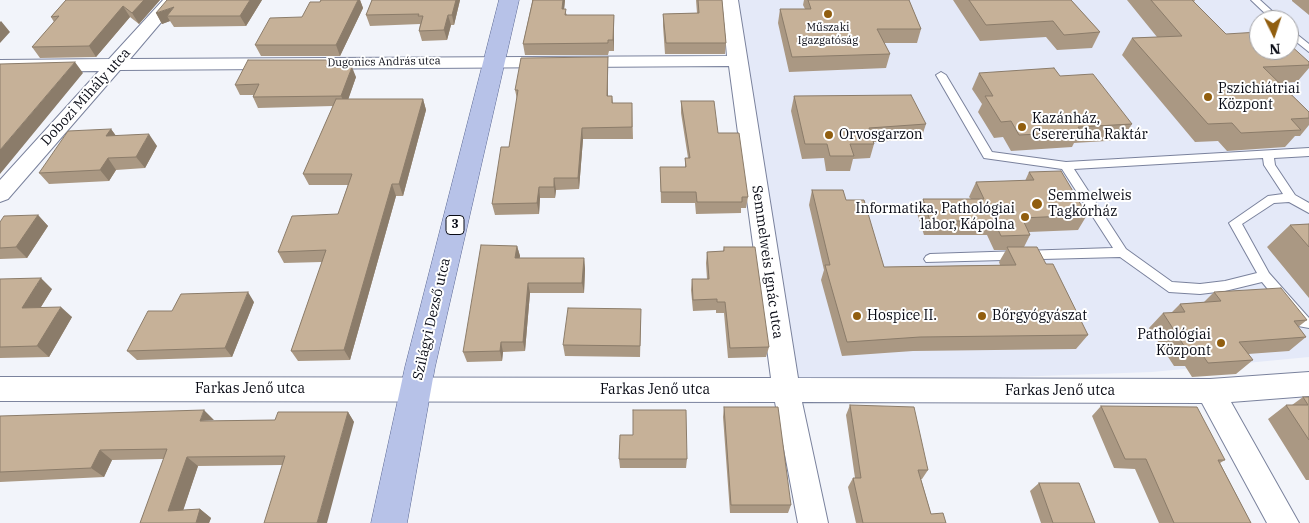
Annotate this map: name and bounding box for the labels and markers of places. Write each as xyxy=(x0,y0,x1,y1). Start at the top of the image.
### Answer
marker: Műszaki Igazgatóság xyxy=(822,8,834,20)
place label: Műszaki Igazgatóság xyxy=(798,21,858,47)
place label: Pszichiátriai Központ xyxy=(1218,81,1300,114)
marker: Pszichiátriai Központ xyxy=(1202,91,1214,103)
place label: Kazánház, Csereruha Raktár xyxy=(1032,111,1148,144)
marker: Kazánház, Csereruha Raktár xyxy=(1016,121,1028,133)
place label: Orvosgarzon xyxy=(839,127,923,143)
marker: Orvosgarzon xyxy=(823,129,835,141)
place label: Semmelweis Tagkórház xyxy=(1048,188,1132,220)
marker: Semmelweis Tagkórház xyxy=(1030,197,1044,211)
place label: Informatika, Pathológiai labor, Kápolna xyxy=(856,201,1015,233)
marker: Informatika, Pathológiai labor, Kápolna xyxy=(1019,211,1031,223)
place label: Hospice II. xyxy=(867,308,937,324)
place label: Bőrgyógyászat xyxy=(992,308,1087,324)
marker: Hospice II. xyxy=(851,310,863,322)
marker: Bőrgyógyászat xyxy=(976,310,988,322)
place label: Pathológiai Központ xyxy=(1137,327,1211,360)
marker: Pathológiai Központ xyxy=(1215,337,1227,349)

